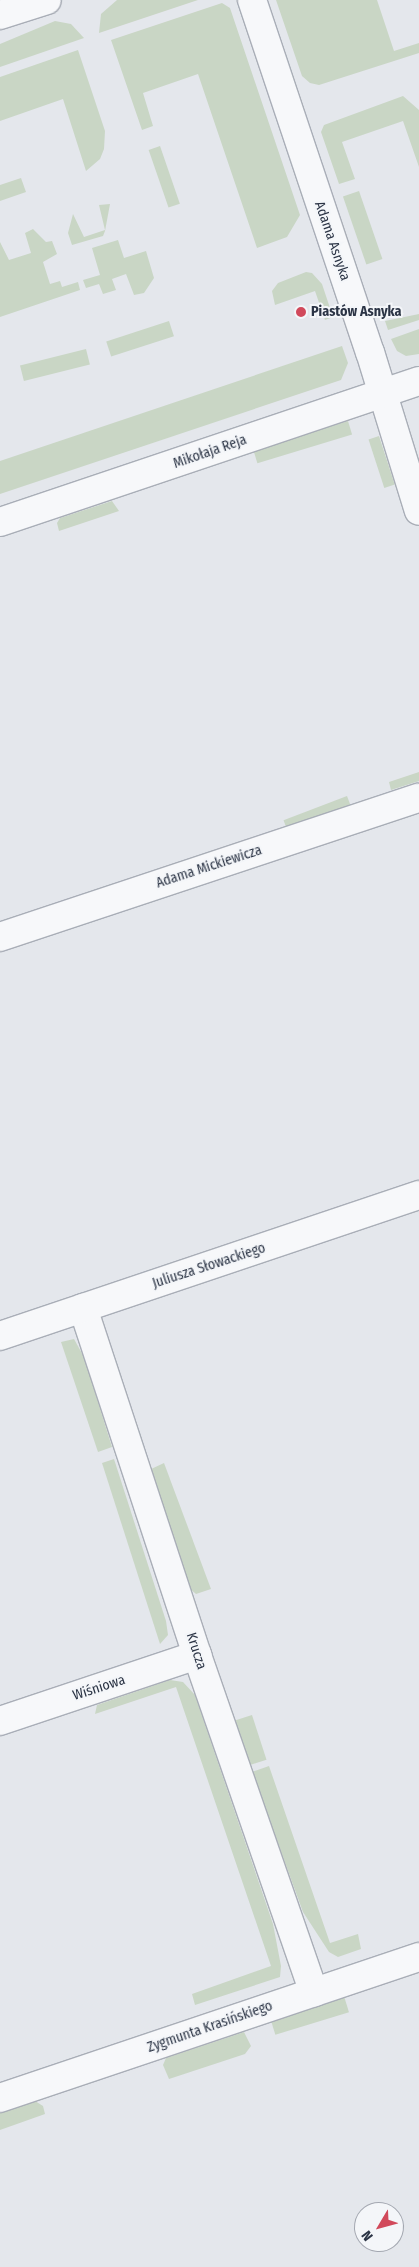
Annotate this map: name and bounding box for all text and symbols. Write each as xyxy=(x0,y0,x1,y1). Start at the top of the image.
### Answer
street label: Adama Asnyka xyxy=(311,199,353,283)
place label: Piastów Asnyka xyxy=(311,304,401,320)
marker: Piastów Asnyka xyxy=(295,306,307,318)
street label: Mikołaja Reja xyxy=(171,432,249,472)
street label: Adama Mickiewicza xyxy=(154,842,264,892)
street label: Juliusza Słowackiego xyxy=(150,1240,268,1292)
street label: Krucza xyxy=(182,1630,210,1672)
street label: Wiśniowa xyxy=(71,1672,127,1704)
street label: Zygmunta Krasińskiego xyxy=(145,1998,275,2056)
north arrow xyxy=(354,2202,404,2252)
text: N xyxy=(358,2227,377,2244)

